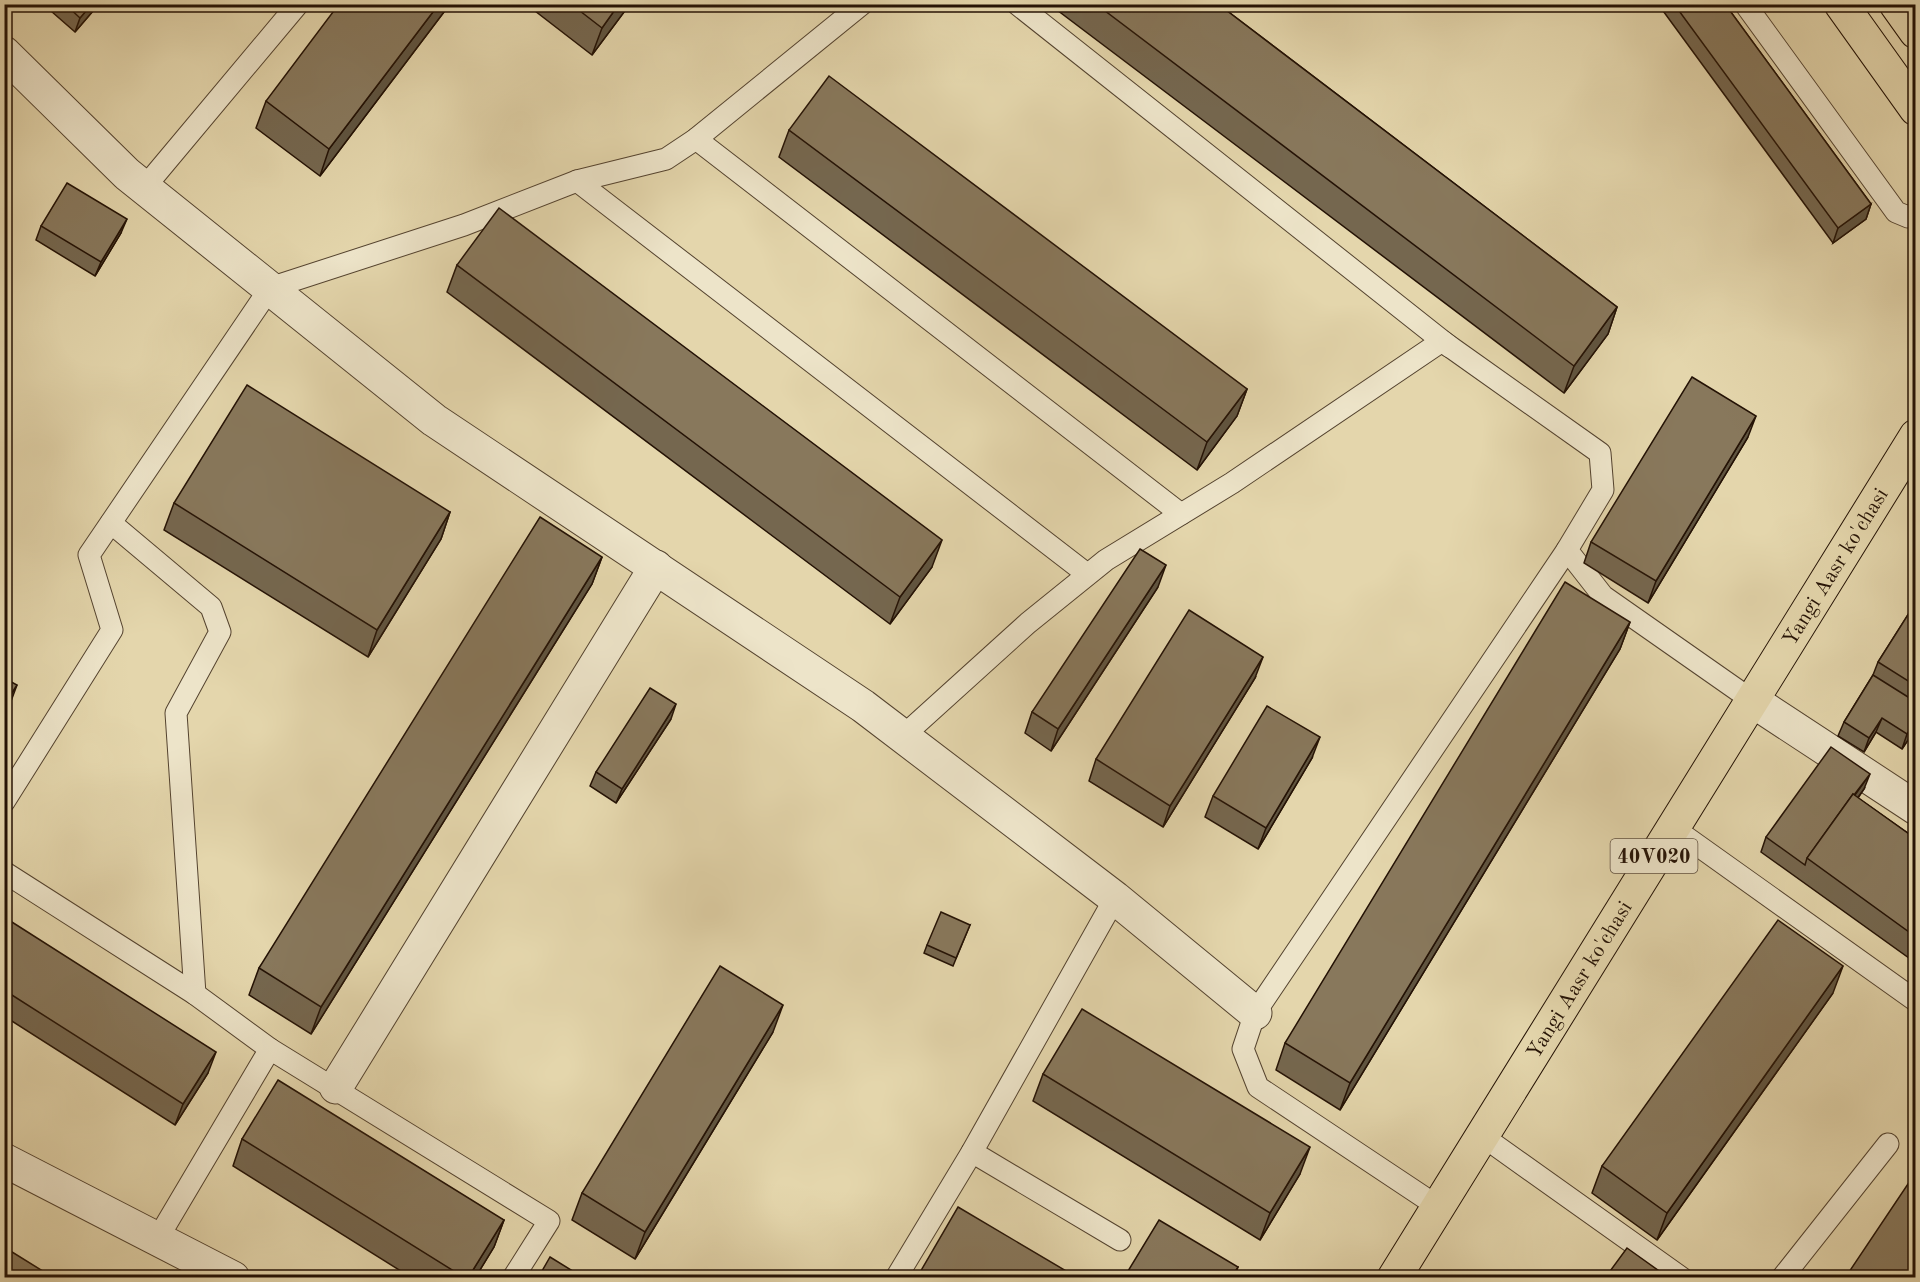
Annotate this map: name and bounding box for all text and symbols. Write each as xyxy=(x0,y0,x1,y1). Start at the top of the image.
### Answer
street label: Yangi Aasr ko'chasi xyxy=(1780,485,1893,650)
road number: 40V020 xyxy=(1610,839,1698,873)
street label: Yangi Aasr ko'chasi xyxy=(1524,898,1637,1063)

